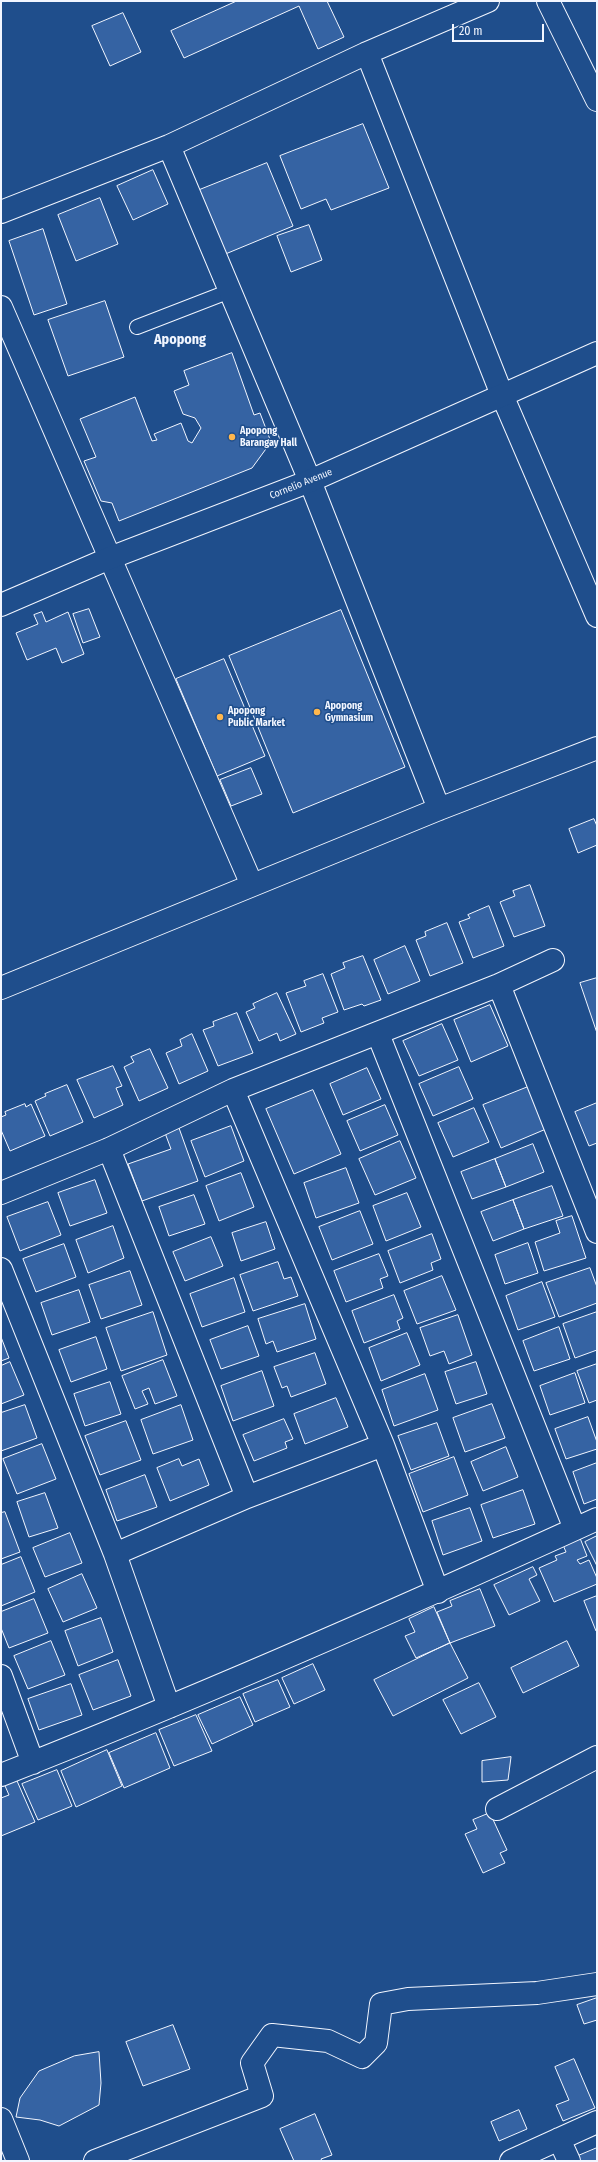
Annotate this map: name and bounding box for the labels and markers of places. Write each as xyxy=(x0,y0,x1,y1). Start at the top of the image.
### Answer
place label: Apopong Barangay Hall xyxy=(240,425,297,448)
marker: Apopong Barangay Hall xyxy=(227,432,237,442)
place label: Apopong Gymnasium xyxy=(325,700,373,724)
place label: Apopong Public Market xyxy=(228,705,285,728)
marker: Apopong Gymnasium xyxy=(312,707,322,717)
marker: Apopong Public Market xyxy=(215,712,225,722)

